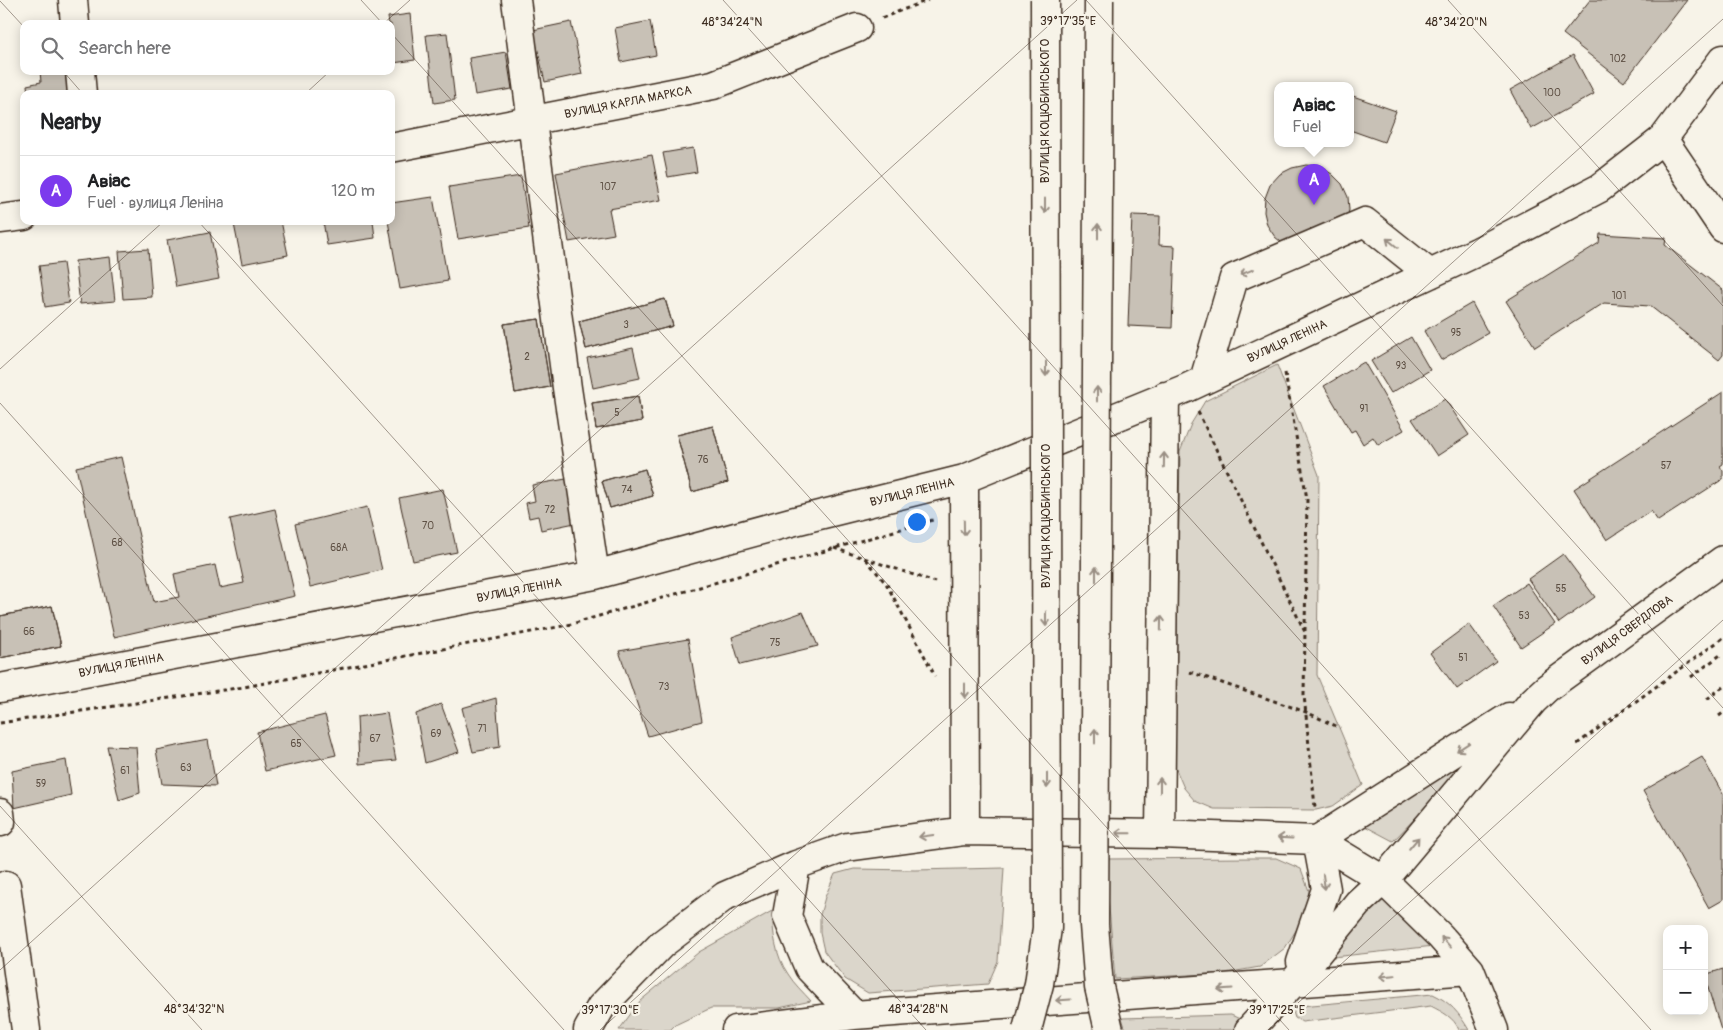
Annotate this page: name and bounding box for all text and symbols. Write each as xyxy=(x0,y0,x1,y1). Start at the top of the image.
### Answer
text: 39°17'35"E xyxy=(1040,14,1096,29)
text: 48°34'24"N xyxy=(702,15,762,30)
text: 48°34'20"N xyxy=(1425,15,1487,30)
search box xyxy=(20,20,395,75)
icon: search xyxy=(38,34,66,62)
text: Search here xyxy=(78,36,171,60)
street label: ВУЛИЦЯ КОЦЮБИНСЬКОГО xyxy=(1038,38,1053,183)
house number: 102 xyxy=(1610,53,1627,65)
popup xyxy=(1274,82,1354,147)
street label: ВУЛИЦЯ КАРЛА МАРКСА xyxy=(563,83,693,122)
house number: 100 xyxy=(1543,87,1561,99)
text: Авіас xyxy=(1292,93,1336,117)
text: Nearby xyxy=(40,109,101,136)
text: Fuel xyxy=(1292,117,1322,137)
pin: A xyxy=(1298,164,1330,205)
text: Авіас xyxy=(87,169,131,193)
text: A xyxy=(51,181,61,201)
text: 120 m xyxy=(331,181,375,201)
house number: 107 xyxy=(600,181,617,193)
text: Fuel · вулиця Леніна xyxy=(87,193,224,213)
one-way arrow xyxy=(1040,198,1050,214)
one-way arrow xyxy=(1093,224,1103,240)
one-way arrow xyxy=(1386,238,1399,249)
one-way arrow xyxy=(1240,268,1255,278)
house number: 101 xyxy=(1612,290,1626,302)
street label: ВУЛИЦЯ ЛЕНІНА xyxy=(1245,316,1330,366)
house number: 3 xyxy=(623,319,629,331)
house number: 95 xyxy=(1451,327,1461,339)
house number: 2 xyxy=(524,351,530,363)
one-way arrow xyxy=(1041,360,1051,376)
house number: 93 xyxy=(1396,360,1407,372)
one-way arrow xyxy=(1092,386,1102,402)
house number: 91 xyxy=(1359,403,1369,415)
house number: 5 xyxy=(614,407,620,419)
street label: ВУЛИЦЯ КОЦЮБИНСЬКОГО xyxy=(1039,443,1054,588)
one-way arrow xyxy=(1159,452,1169,468)
house number: 76 xyxy=(697,454,709,466)
house number: 57 xyxy=(1661,460,1672,472)
street label: ВУЛИЦЯ ЛЕНІНА xyxy=(868,475,956,510)
house number: 74 xyxy=(621,484,633,496)
house number: 72 xyxy=(545,504,556,516)
your location xyxy=(904,509,930,535)
house number: 70 xyxy=(422,520,434,532)
one-way arrow xyxy=(959,520,968,536)
house number: 68 xyxy=(112,537,122,549)
house number: 68А xyxy=(330,542,348,554)
one-way arrow xyxy=(1091,566,1101,582)
street label: ВУЛИЦЯ ЛЕНІНА xyxy=(475,575,563,606)
house number: 55 xyxy=(1556,583,1566,595)
street label: ВУЛИЦЯ СВЕРДЛОВА xyxy=(1579,592,1676,669)
one-way arrow xyxy=(1041,610,1051,626)
house number: 53 xyxy=(1519,610,1530,622)
one-way arrow xyxy=(1156,615,1166,631)
house number: 66 xyxy=(23,626,35,638)
house number: 75 xyxy=(770,637,780,649)
street label: ВУЛИЦЯ ЛЕНІНА xyxy=(77,650,165,681)
house number: 51 xyxy=(1458,652,1468,664)
house number: 73 xyxy=(659,681,670,693)
one-way arrow xyxy=(960,682,970,698)
house number: 71 xyxy=(477,723,487,735)
house number: 69 xyxy=(431,728,441,740)
one-way arrow xyxy=(1090,729,1100,745)
house number: 67 xyxy=(369,733,381,745)
house number: 65 xyxy=(290,738,302,750)
one-way arrow xyxy=(1456,742,1470,752)
house number: 63 xyxy=(180,762,192,774)
house number: 61 xyxy=(120,765,130,777)
one-way arrow xyxy=(1042,772,1052,789)
one-way arrow xyxy=(1155,777,1165,794)
house number: 59 xyxy=(36,778,46,790)
one-way arrow xyxy=(1115,828,1132,838)
one-way arrow xyxy=(918,831,934,841)
one-way arrow xyxy=(1278,833,1294,842)
one-way arrow xyxy=(1408,837,1419,850)
one-way arrow xyxy=(1320,873,1330,889)
map controls xyxy=(1663,925,1708,1015)
button: + xyxy=(1663,925,1708,970)
one-way arrow xyxy=(1440,936,1452,949)
button: − xyxy=(1663,970,1708,1015)
one-way arrow xyxy=(1379,972,1395,981)
one-way arrow xyxy=(1217,984,1233,993)
one-way arrow xyxy=(1055,996,1071,1005)
text: 48°34'32"N xyxy=(164,1002,224,1017)
text: 48°34'28"N xyxy=(888,1002,948,1017)
text: 39°17'30"E xyxy=(581,1003,639,1018)
text: 39°17'25"E xyxy=(1249,1003,1305,1018)

